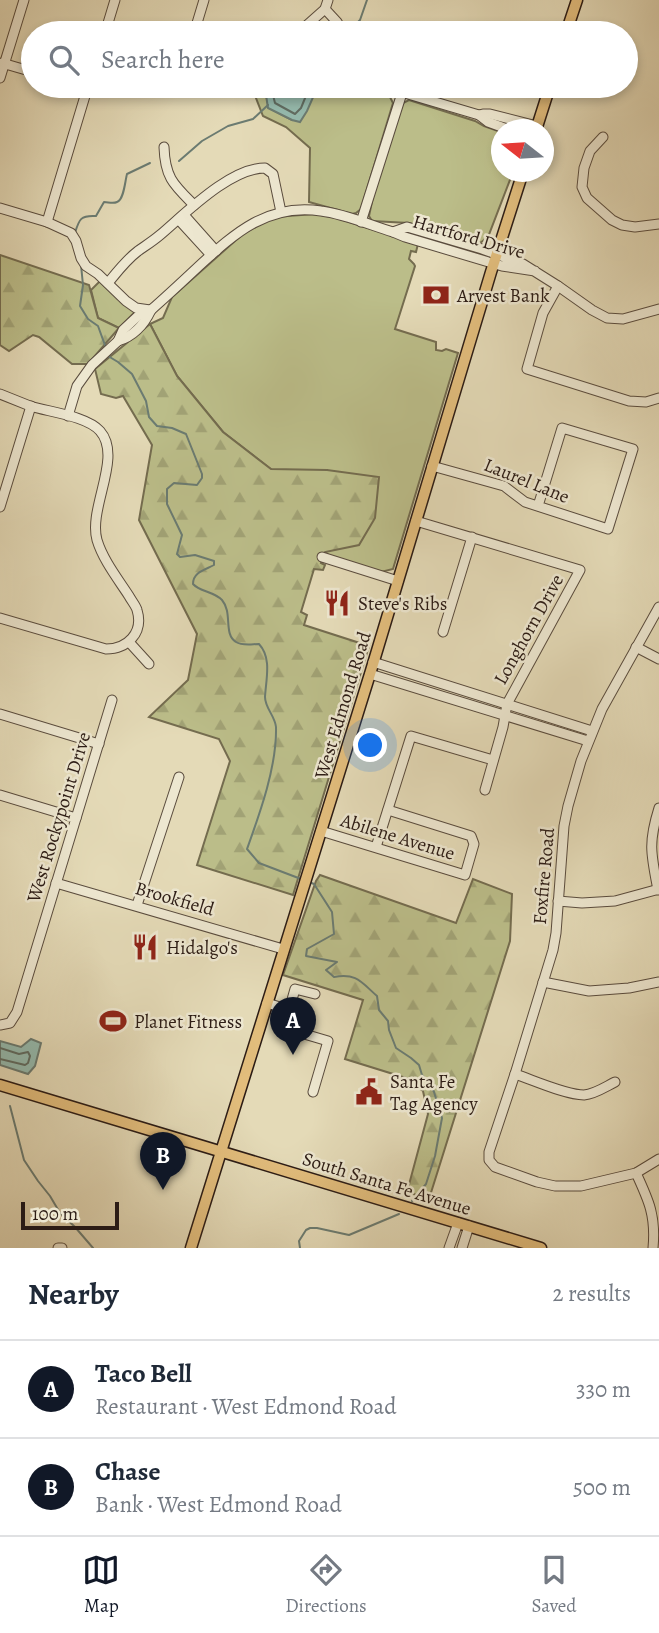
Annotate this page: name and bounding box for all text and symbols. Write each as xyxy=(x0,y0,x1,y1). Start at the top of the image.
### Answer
search box xyxy=(21,21,638,98)
icon: search xyxy=(45,41,83,79)
text: Search here xyxy=(101,42,225,77)
north arrow xyxy=(491,119,554,182)
street label: Hartford Drive xyxy=(410,209,528,265)
bank icon: Arvest Bank xyxy=(421,280,451,310)
place label: Arvest Bank xyxy=(456,283,550,309)
street label: Laurel Lane xyxy=(480,452,573,510)
street label: Longhorn Drive xyxy=(488,570,570,689)
restaurant icon: Steve's Ribs xyxy=(322,588,352,618)
place label: Steve's Ribs xyxy=(358,591,447,617)
street label: West Edmond Road xyxy=(308,628,378,783)
your location xyxy=(353,728,387,762)
street label: West Rockypoint Drive xyxy=(20,729,97,907)
street label: Abilene Avenue xyxy=(336,807,458,867)
street label: Foxfire Road xyxy=(527,826,561,926)
street label: Brookfield xyxy=(132,875,218,923)
restaurant icon: Hidalgo's xyxy=(130,932,160,962)
place label: Hidalgo's xyxy=(166,935,238,961)
pin: A xyxy=(270,997,316,1055)
sports icon: Planet Fitness xyxy=(98,1006,128,1036)
place label: Planet Fitness xyxy=(134,1009,242,1035)
place label: Santa Fe Tag Agency xyxy=(390,1069,478,1117)
public building icon: Santa Fe Tag Agency xyxy=(354,1077,384,1107)
pin: B xyxy=(140,1132,186,1190)
street label: South Santa Fe Avenue xyxy=(299,1146,474,1222)
scale bar xyxy=(21,1199,119,1231)
text: 100 m xyxy=(32,1201,78,1227)
text: Nearby xyxy=(28,1274,119,1314)
text: 2 results xyxy=(553,1278,631,1309)
text: Taco Bell xyxy=(95,1356,192,1391)
text: A xyxy=(44,1374,58,1405)
text: 330 m xyxy=(576,1374,631,1405)
text: Restaurant · West Edmond Road xyxy=(95,1391,397,1422)
text: Chase xyxy=(95,1454,160,1489)
text: B xyxy=(44,1472,58,1503)
text: 500 m xyxy=(573,1472,631,1503)
text: Bank · West Edmond Road xyxy=(95,1489,342,1520)
tab: Map xyxy=(82,1551,120,1619)
tab: Directions xyxy=(285,1551,367,1619)
tab: Saved xyxy=(532,1551,577,1619)

